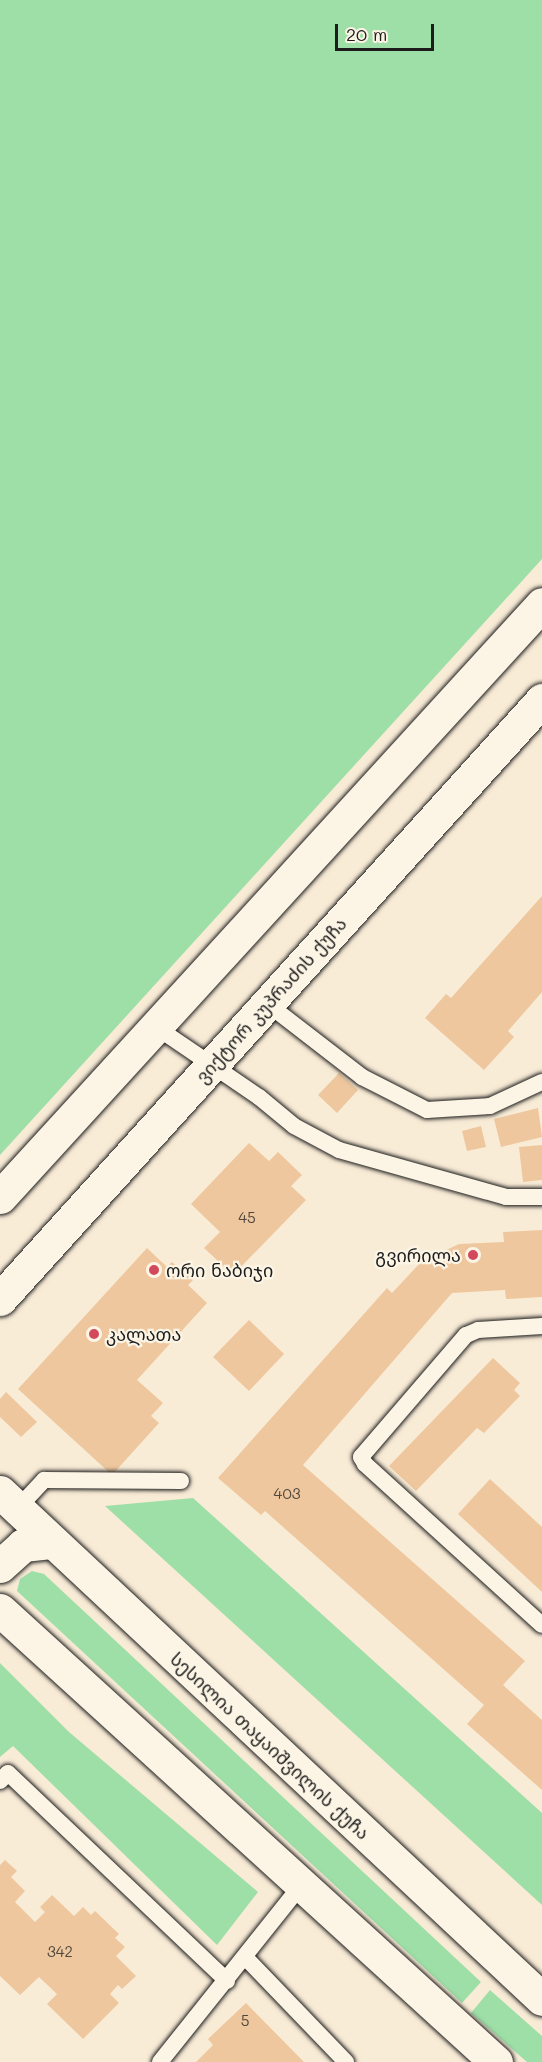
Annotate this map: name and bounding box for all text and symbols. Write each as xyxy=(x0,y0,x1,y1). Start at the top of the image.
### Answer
scale bar xyxy=(338,12,437,50)
text: 20 m xyxy=(346,22,387,46)
street label: ვიქტორ კუპრაძის ქუჩა xyxy=(191,913,351,1087)
house number: 45 xyxy=(238,1209,256,1227)
place label: გვირილა xyxy=(375,1244,461,1266)
marker: გვირილა xyxy=(466,1248,480,1262)
place label: ორი ნაბიჯი xyxy=(166,1259,273,1281)
marker: ორი ნაბიჯი xyxy=(147,1263,161,1277)
place label: კალათა xyxy=(106,1323,181,1345)
marker: კალათა xyxy=(87,1327,101,1341)
house number: 403 xyxy=(274,1485,300,1503)
street label: სესილია თაყაიშვილის ქუჩა xyxy=(166,1648,374,1844)
house number: 342 xyxy=(47,1943,73,1961)
house number: 5 xyxy=(241,2012,249,2030)

